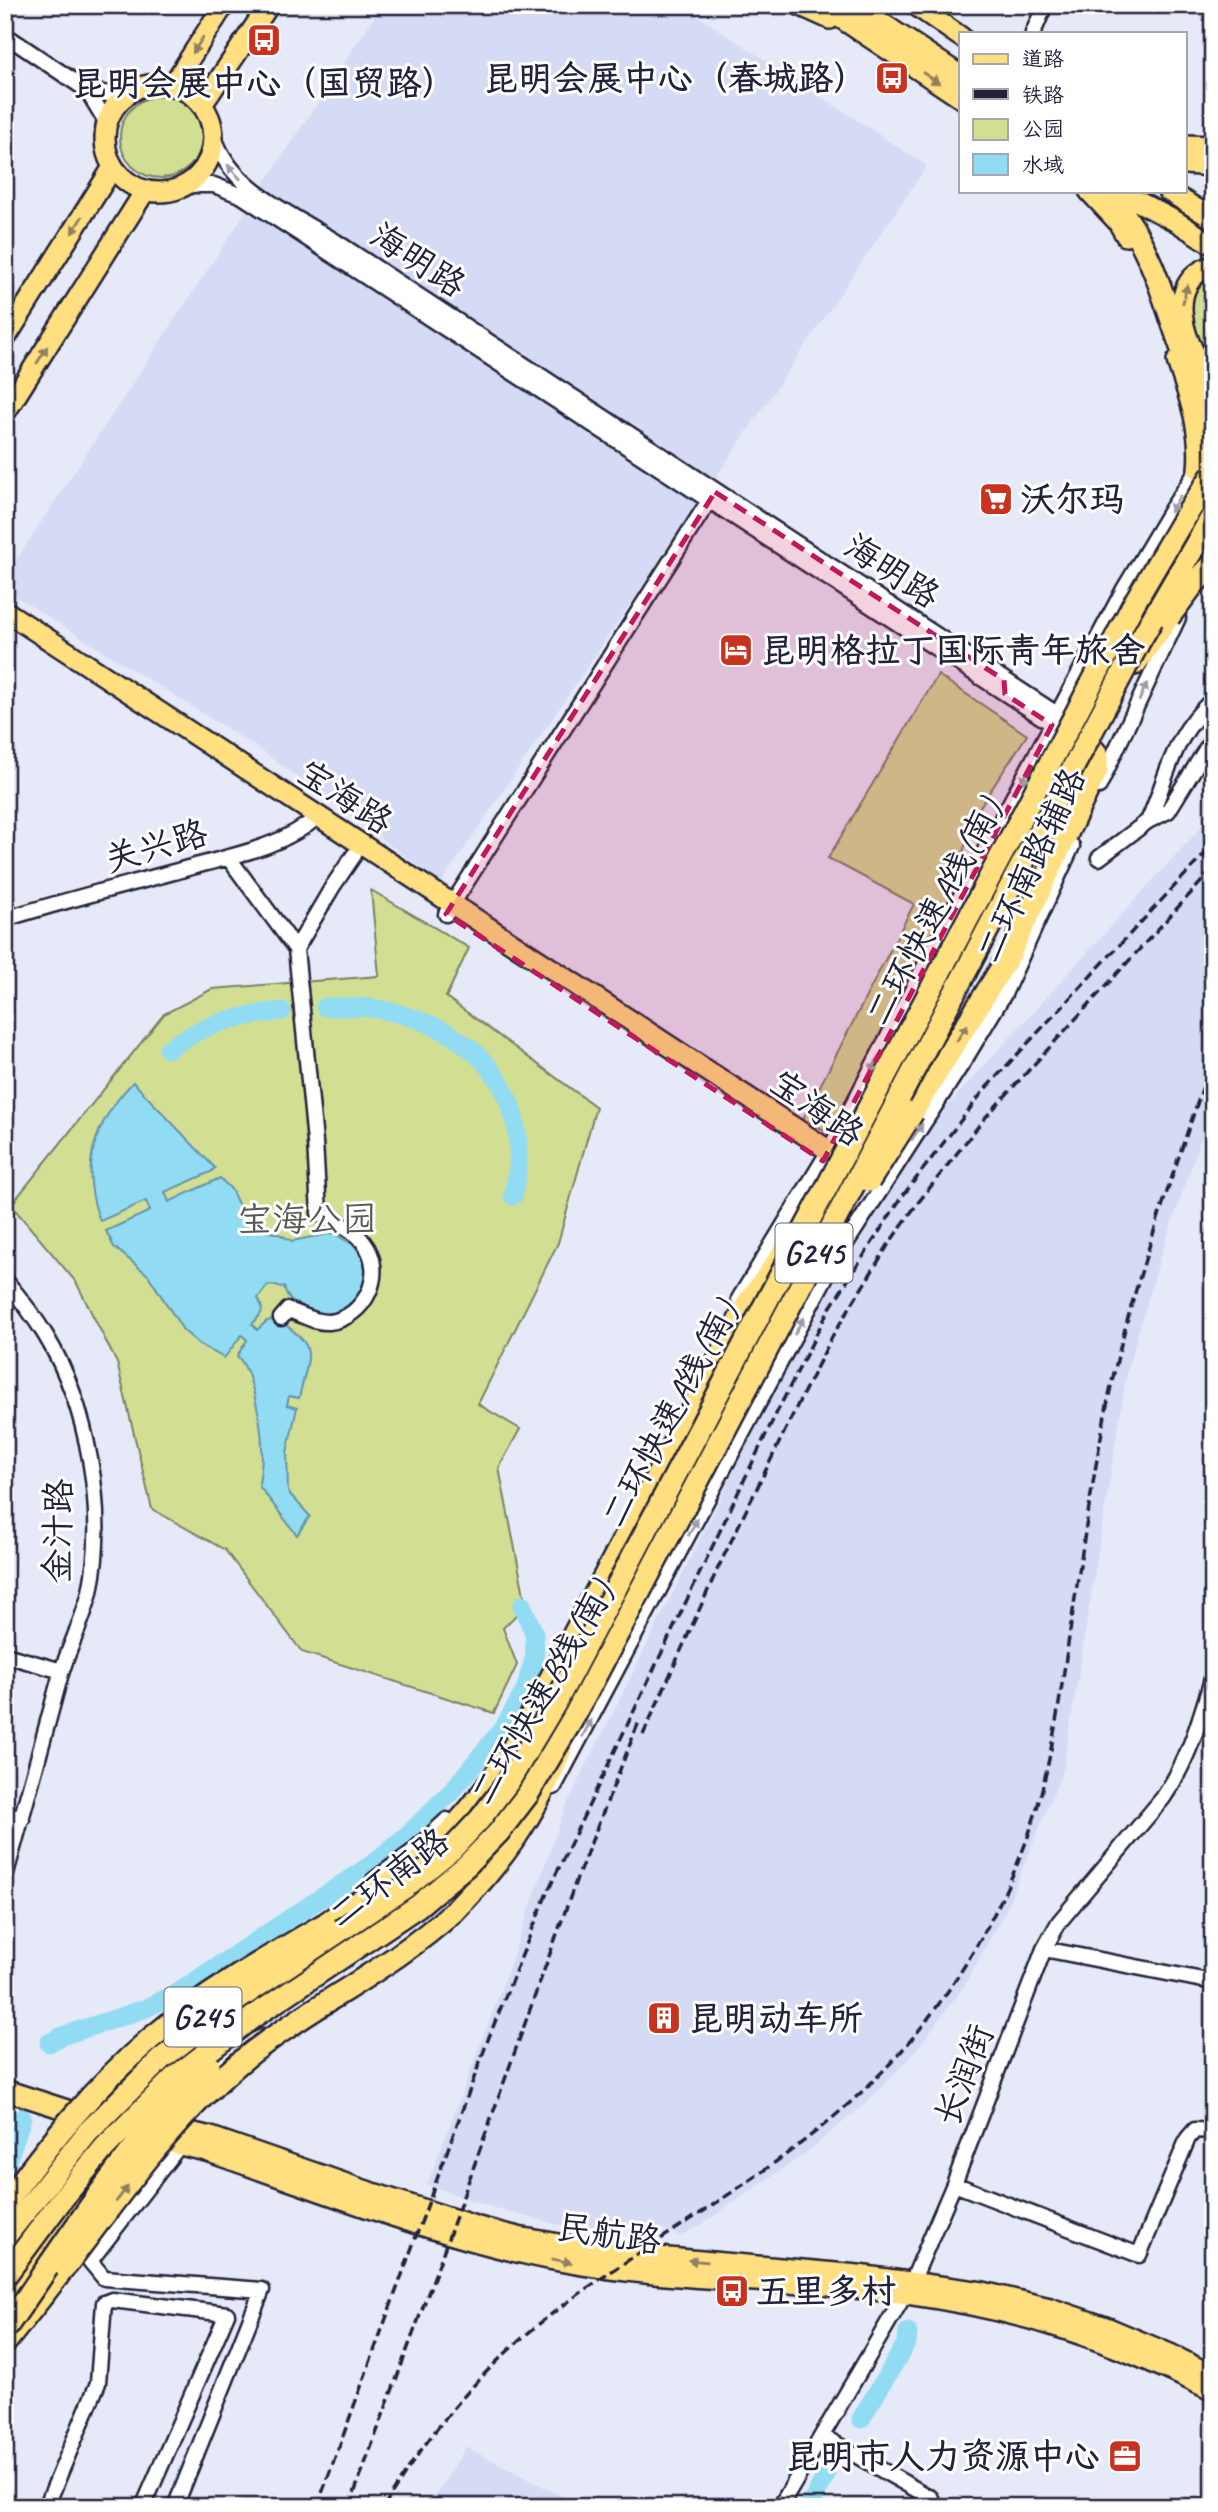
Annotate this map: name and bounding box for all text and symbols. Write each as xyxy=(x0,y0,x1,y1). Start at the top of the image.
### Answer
bus stop icon: 昆明会展中心（国贸路） xyxy=(245,21,283,59)
legend xyxy=(959,32,1186,192)
one-way arrow xyxy=(191,36,204,55)
text: 道路 xyxy=(1022,46,1064,72)
place label: 昆明会展中心（春城路） xyxy=(483,56,868,101)
bus stop icon: 昆明会展中心（春城路） xyxy=(873,59,911,97)
place label: 昆明会展中心（国贸路） xyxy=(71,61,457,106)
one-way arrow xyxy=(922,71,940,85)
text: 铁路 xyxy=(1022,82,1064,108)
text: 公园 xyxy=(1022,116,1064,142)
text: 水域 xyxy=(1022,152,1064,178)
one-way arrow xyxy=(227,164,242,181)
street label: 海明路 xyxy=(362,213,474,307)
one-way arrow xyxy=(70,215,83,235)
one-way arrow xyxy=(1180,283,1191,305)
one-way arrow xyxy=(35,345,48,364)
place label: 沃尔玛 xyxy=(1020,477,1125,522)
supermarket icon: 沃尔玛 xyxy=(977,480,1015,518)
one-way arrow xyxy=(1169,494,1182,513)
street label: 海明路 xyxy=(836,524,948,618)
place label: 昆明格拉丁国际青年旅舍 xyxy=(760,628,1145,673)
hotel icon: 昆明格拉丁国际青年旅舍 xyxy=(717,631,755,669)
one-way arrow xyxy=(1138,682,1149,703)
street label: 宝海路 xyxy=(289,750,401,844)
street label: 二环南路辅路 xyxy=(966,760,1096,970)
one-way arrow xyxy=(1020,765,1032,785)
street label: 二环快速A线(南) xyxy=(855,789,1014,1033)
street label: 关兴路 xyxy=(99,810,213,882)
one-way arrow xyxy=(955,1024,968,1043)
one-way arrow xyxy=(869,1054,881,1074)
street label: 宝海路 xyxy=(761,1059,873,1157)
one-way arrow xyxy=(911,1122,924,1142)
park label: 宝海公园 xyxy=(237,1197,377,1242)
road number: G245 xyxy=(776,1224,852,1282)
street label: 二环快速A线(南) xyxy=(591,1291,750,1535)
one-way arrow xyxy=(793,1316,804,1336)
street label: 金汁路 xyxy=(35,1478,81,1584)
one-way arrow xyxy=(687,1517,698,1537)
street label: 二环快速B线(南) xyxy=(460,1571,626,1813)
one-way arrow xyxy=(580,1718,592,1738)
street label: 二环南路 xyxy=(320,1818,458,1938)
road number: G245 xyxy=(164,1988,242,2047)
place label: 昆明动车所 xyxy=(688,1996,863,2041)
building icon: 昆明动车所 xyxy=(645,1999,683,2037)
street label: 长润街 xyxy=(924,2018,1004,2132)
one-way arrow xyxy=(114,2185,129,2203)
street label: 民航路 xyxy=(554,2204,664,2264)
one-way arrow xyxy=(687,2255,709,2266)
one-way arrow xyxy=(551,2256,573,2267)
place label: 五里多村 xyxy=(756,2269,896,2314)
bus stop icon: 五里多村 xyxy=(713,2272,751,2310)
place label: 昆明市人力资源中心 xyxy=(785,2434,1100,2479)
office icon: 昆明市人力资源中心 xyxy=(1106,2437,1144,2475)

